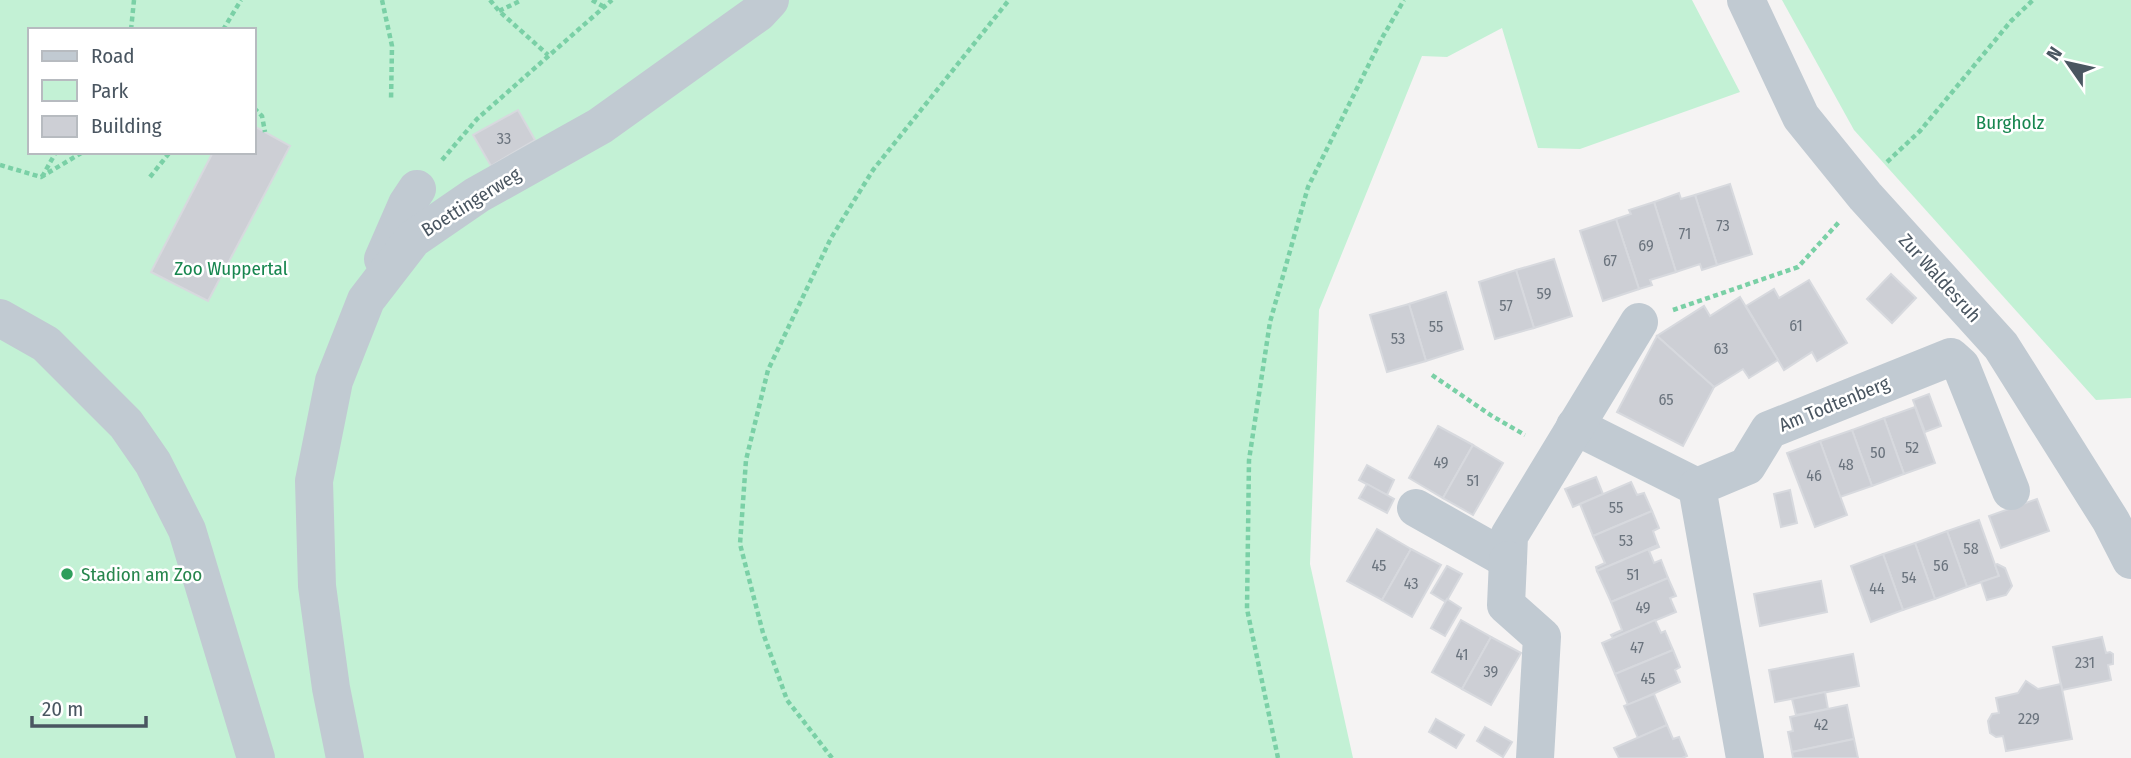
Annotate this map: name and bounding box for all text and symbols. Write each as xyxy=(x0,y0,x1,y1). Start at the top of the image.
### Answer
legend xyxy=(28,28,256,154)
north arrow xyxy=(2033,28,2103,98)
text: Road xyxy=(91,43,135,69)
text: N xyxy=(2042,43,2067,65)
text: Park xyxy=(91,78,129,104)
park label: Burgholz xyxy=(1976,111,2045,134)
text: Building xyxy=(91,113,162,139)
house number: 33 xyxy=(497,129,511,148)
street label: Boettingerweg xyxy=(417,162,525,242)
house number: 73 xyxy=(1716,216,1730,235)
house number: 71 xyxy=(1679,224,1691,243)
street label: Zur Waldesruh xyxy=(1894,229,1986,327)
house number: 69 xyxy=(1638,236,1654,255)
house number: 67 xyxy=(1603,251,1618,270)
park label: Zoo Wuppertal xyxy=(174,257,288,280)
house number: 59 xyxy=(1537,284,1552,303)
house number: 57 xyxy=(1499,296,1513,315)
house number: 61 xyxy=(1789,316,1803,335)
house number: 55 xyxy=(1429,317,1443,336)
house number: 53 xyxy=(1391,329,1405,348)
house number: 63 xyxy=(1713,339,1729,358)
street label: Am Todtenberg xyxy=(1775,371,1893,437)
house number: 65 xyxy=(1658,390,1674,409)
house number: 52 xyxy=(1905,438,1919,457)
house number: 50 xyxy=(1870,443,1886,462)
house number: 49 xyxy=(1433,453,1449,472)
house number: 48 xyxy=(1838,455,1854,474)
house number: 46 xyxy=(1806,466,1822,485)
house number: 51 xyxy=(1467,471,1479,490)
house number: 55 xyxy=(1609,498,1623,517)
house number: 53 xyxy=(1619,531,1633,550)
house number: 58 xyxy=(1963,539,1979,558)
house number: 45 xyxy=(1372,556,1386,575)
house number: 56 xyxy=(1933,556,1949,575)
place label: Stadion am Zoo xyxy=(81,563,202,586)
house number: 51 xyxy=(1627,565,1639,584)
marker: Stadion am Zoo xyxy=(59,566,75,582)
house number: 54 xyxy=(1901,568,1917,587)
house number: 43 xyxy=(1404,574,1418,593)
house number: 44 xyxy=(1869,579,1885,598)
house number: 49 xyxy=(1635,598,1651,617)
house number: 47 xyxy=(1630,638,1644,657)
house number: 41 xyxy=(1455,645,1469,664)
house number: 231 xyxy=(2075,653,2095,672)
house number: 39 xyxy=(1484,662,1499,681)
house number: 45 xyxy=(1641,669,1655,688)
scale bar xyxy=(32,684,145,728)
text: 20 m xyxy=(42,696,83,722)
house number: 229 xyxy=(2018,709,2040,728)
house number: 42 xyxy=(1814,715,1828,734)

